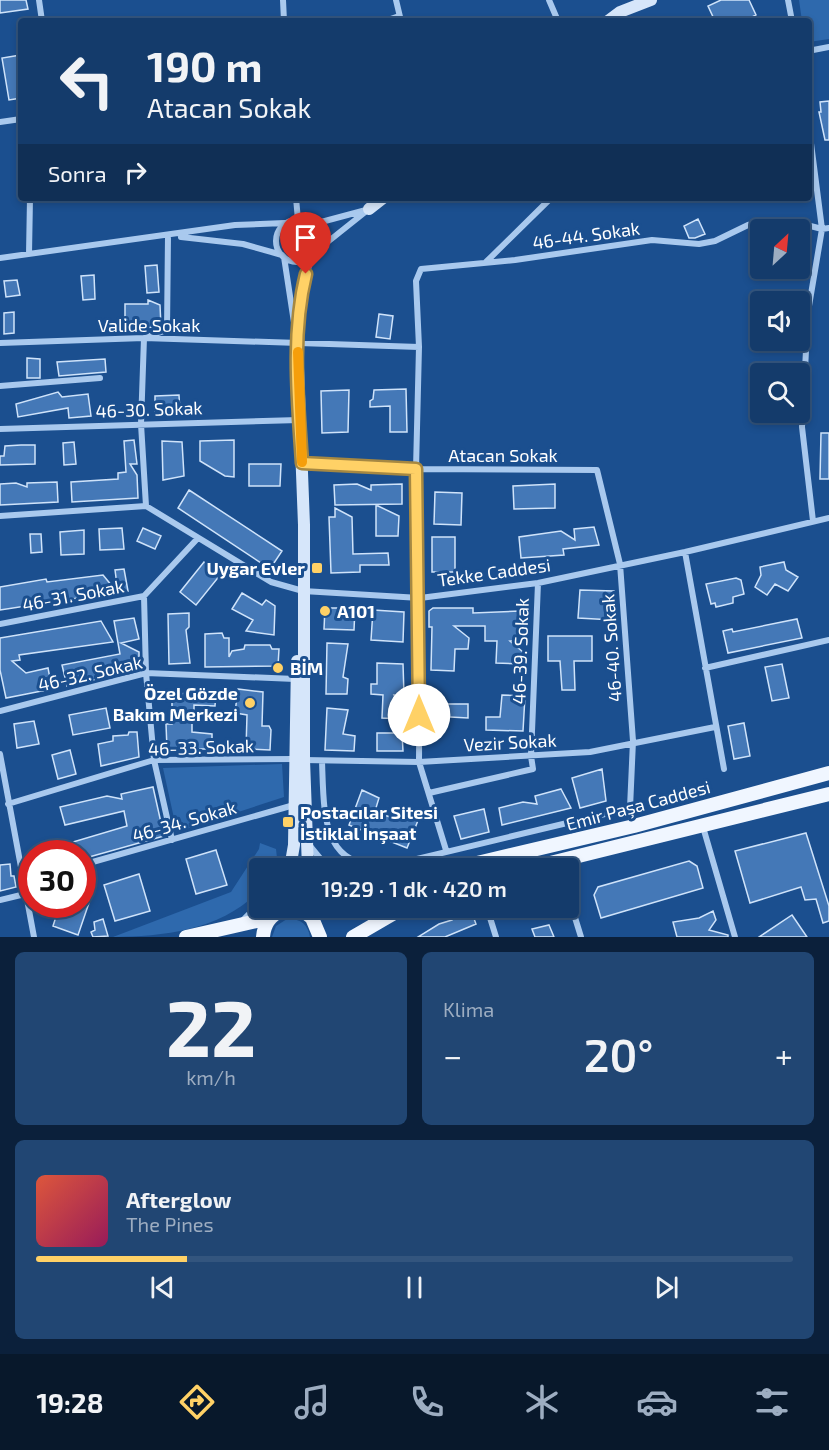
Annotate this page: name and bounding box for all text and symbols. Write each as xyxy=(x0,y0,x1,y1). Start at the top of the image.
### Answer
text: 190 m xyxy=(147,40,263,90)
icon: left xyxy=(48,42,126,120)
text: Atacan Sokak xyxy=(147,91,311,123)
icon: right xyxy=(119,156,152,189)
text: Sonra xyxy=(48,160,107,186)
pin xyxy=(280,212,331,274)
street label: 46-44. Sokak xyxy=(531,217,641,253)
north arrow xyxy=(750,219,810,279)
map controls xyxy=(750,219,810,423)
icon: arrive xyxy=(289,221,322,254)
button: sound xyxy=(750,291,810,351)
street label: Valide Sokak xyxy=(98,314,200,336)
button: search xyxy=(750,363,810,423)
street label: 46-30. Sokak xyxy=(95,396,203,422)
street label: Atacan Sokak xyxy=(448,444,558,466)
street label: Tekke Caddesi xyxy=(436,553,552,591)
place label: Uygar Evler xyxy=(206,557,305,579)
marker: Uygar Evler xyxy=(310,561,324,575)
street label: 46-31. Sokak xyxy=(20,574,126,616)
street label: 46-40. Sokak xyxy=(596,593,626,703)
street label: 46-39. Sokak xyxy=(507,597,533,705)
place label: A101 xyxy=(337,600,375,622)
marker: A101 xyxy=(318,604,332,618)
street label: 46-32. Sokak xyxy=(36,650,144,696)
place label: BİM xyxy=(290,657,323,679)
marker: BİM xyxy=(271,661,285,675)
place label: Özel Gözde Bakım Merkezi xyxy=(113,682,238,725)
position arrow xyxy=(387,683,451,747)
marker: Özel Gözde Bakım Merkezi xyxy=(243,696,257,710)
street label: Vezir Sokak xyxy=(463,729,557,755)
street label: 46-33. Sokak xyxy=(148,734,254,760)
street label: Emir Paşa Caddesi xyxy=(563,775,713,836)
street label: 46-34. Sokak xyxy=(129,796,239,846)
place label: Postacılar Sitesi İstiklal İnşaat xyxy=(300,801,438,845)
marker: Postacılar Sitesi İstiklal İnşaat xyxy=(281,815,295,829)
speed limit sign: 30 xyxy=(18,840,96,918)
text: 19:29 · 1 dk · 420 m xyxy=(321,875,507,901)
text: 22 xyxy=(166,979,256,1073)
text: Klima xyxy=(443,997,494,1021)
text: 20° xyxy=(584,1027,653,1081)
text: − xyxy=(443,1035,462,1075)
text: + xyxy=(775,1035,793,1075)
text: km/h xyxy=(186,1065,236,1089)
text: Afterglow xyxy=(126,1186,231,1212)
text: The Pines xyxy=(126,1212,214,1236)
icon: previous xyxy=(146,1271,179,1304)
icon: pause xyxy=(398,1271,431,1304)
icon: next xyxy=(650,1271,683,1304)
icon: directions xyxy=(176,1381,218,1423)
icon: music xyxy=(291,1381,333,1423)
icon: phone xyxy=(406,1381,448,1423)
icon: climate xyxy=(521,1381,563,1423)
icon: car xyxy=(636,1381,678,1423)
icon: filters xyxy=(751,1381,793,1423)
text: 19:28 xyxy=(36,1386,103,1418)

